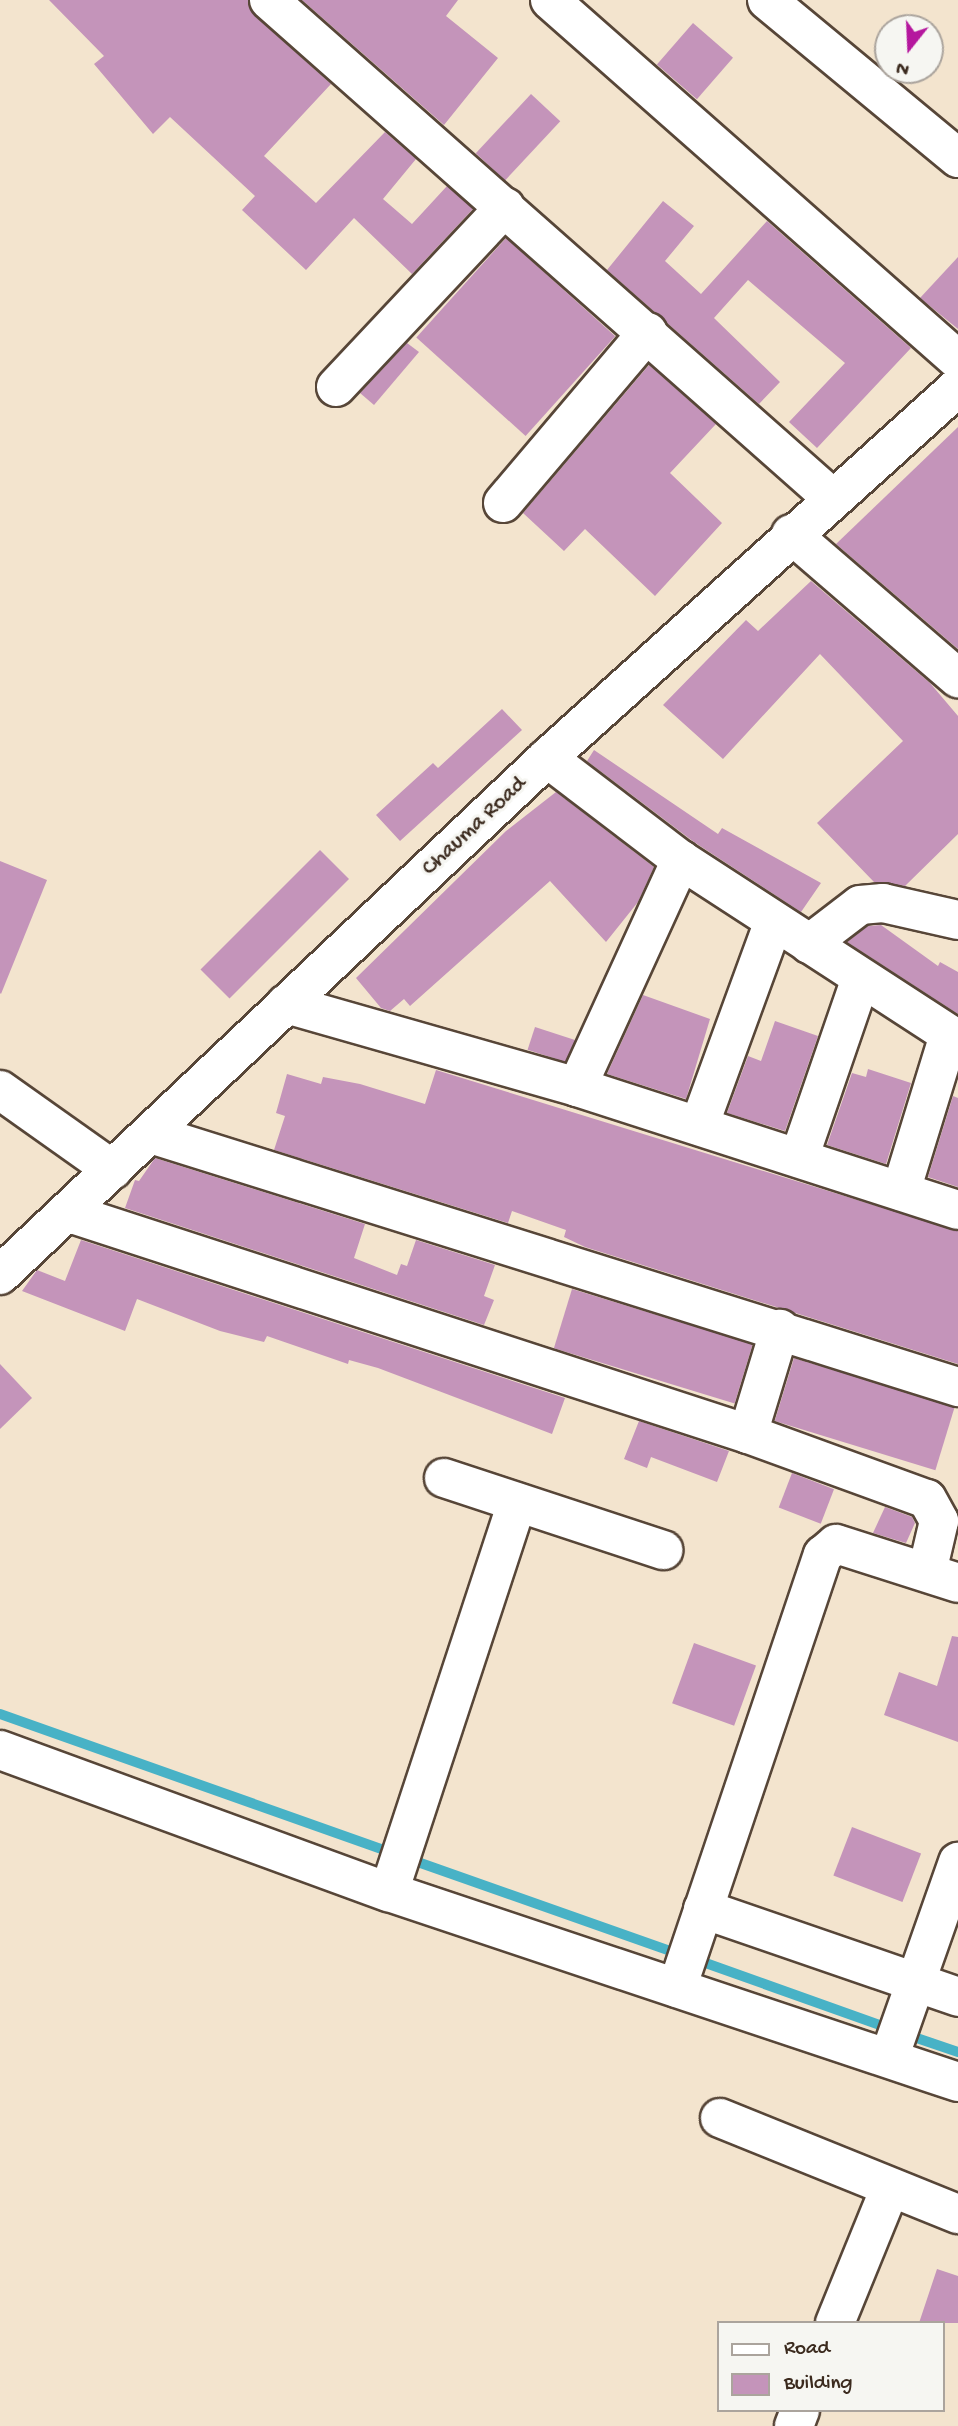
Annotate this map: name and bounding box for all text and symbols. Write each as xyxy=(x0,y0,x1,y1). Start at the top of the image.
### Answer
north arrow xyxy=(874,14,944,84)
text: N xyxy=(894,55,912,80)
street label: Chauma Road xyxy=(417,771,533,883)
legend xyxy=(716,2321,944,2412)
text: Road xyxy=(784,2337,830,2362)
text: Building xyxy=(784,2372,853,2397)

